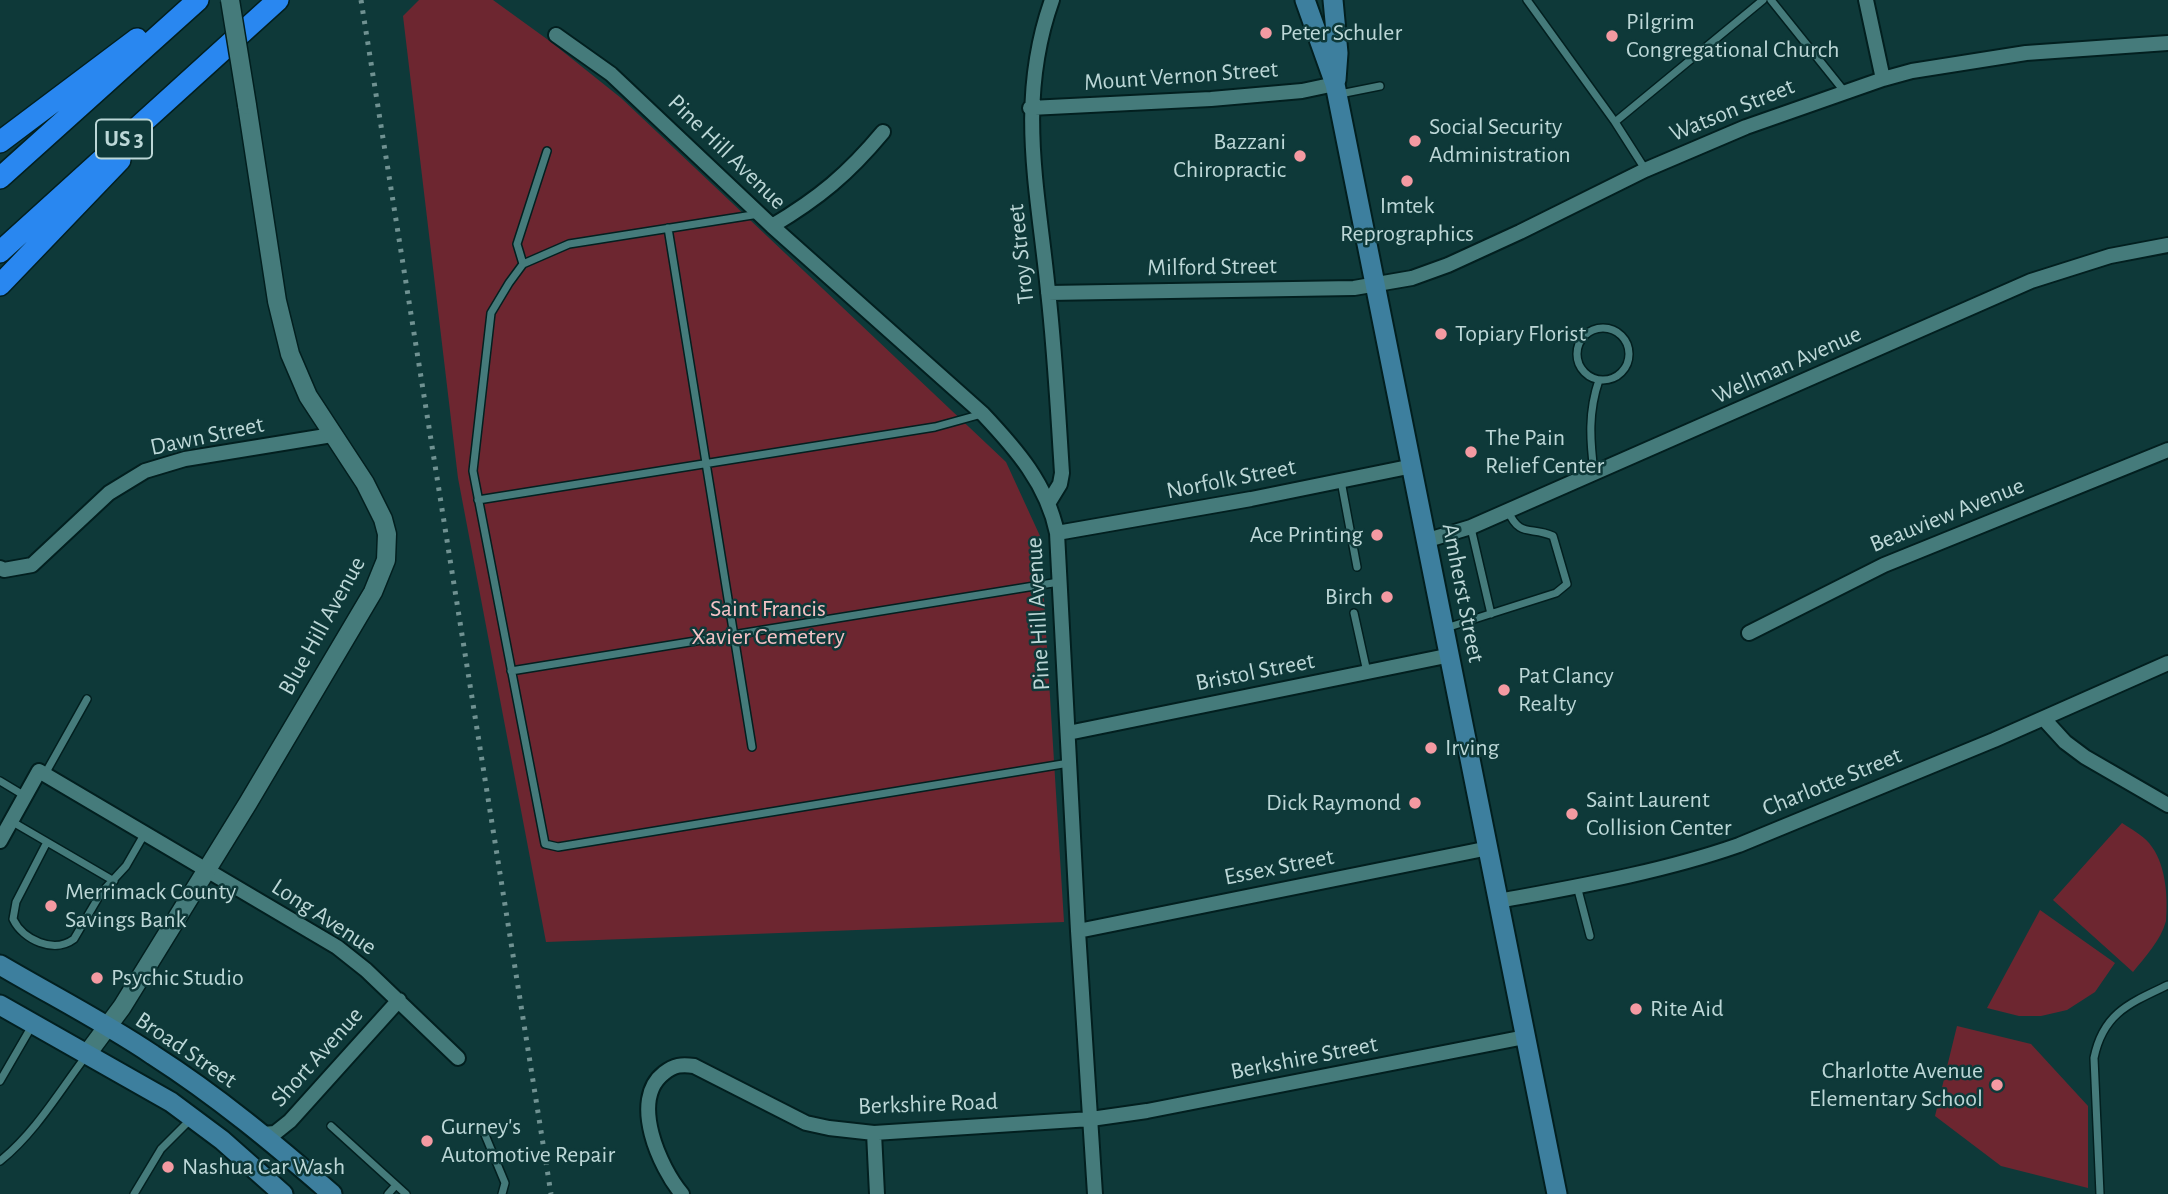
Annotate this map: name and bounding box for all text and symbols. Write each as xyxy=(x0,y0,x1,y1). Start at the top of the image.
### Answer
place label: Pilgrim Congregational Church xyxy=(1626,8,1839,64)
place label: Peter Schuler xyxy=(1280,19,1402,47)
marker: Peter Schuler xyxy=(1258,25,1274,41)
marker: Pilgrim Congregational Church xyxy=(1604,28,1620,44)
street label: Mount Vernon Street xyxy=(1083,55,1279,97)
street label: Watson Street xyxy=(1665,72,1799,148)
street label: Pine Hill Avenue xyxy=(662,88,792,216)
place label: Social Security Administration xyxy=(1429,113,1571,169)
road number: US 3 xyxy=(96,120,152,158)
place label: Bazzani Chiropractic xyxy=(1173,128,1286,184)
marker: Social Security Administration xyxy=(1407,133,1423,149)
marker: Bazzani Chiropractic xyxy=(1292,148,1308,164)
marker: Imtek Reprographics xyxy=(1399,173,1415,189)
place label: Imtek Reprographics xyxy=(1340,192,1474,248)
street label: Troy Street xyxy=(1001,203,1041,305)
street label: Milford Street xyxy=(1147,251,1277,283)
street label: Wellman Avenue xyxy=(1708,319,1866,411)
place label: Topiary Florist xyxy=(1455,320,1586,348)
marker: Topiary Florist xyxy=(1433,326,1449,342)
street label: Dawn Street xyxy=(148,410,266,462)
place label: The Pain Relief Center xyxy=(1485,424,1604,480)
marker: The Pain Relief Center xyxy=(1463,444,1479,460)
street label: Norfolk Street xyxy=(1164,452,1298,506)
street label: Beauview Avenue xyxy=(1866,471,2028,559)
place label: Ace Printing xyxy=(1250,521,1363,549)
street label: Amherst Street xyxy=(1435,521,1491,665)
marker: Ace Printing xyxy=(1369,527,1385,543)
street label: Pine Hill Avenue xyxy=(1020,537,1056,691)
street label: Blue Hill Avenue xyxy=(272,552,372,700)
place label: Birch xyxy=(1325,583,1373,611)
marker: Birch xyxy=(1379,589,1395,605)
park label: Saint Francis Xavier Cemetery xyxy=(691,595,845,651)
street label: Bristol Street xyxy=(1193,646,1317,698)
place label: Pat Clancy Realty xyxy=(1518,662,1614,718)
marker: Pat Clancy Realty xyxy=(1496,682,1512,698)
place label: Irving xyxy=(1445,734,1499,762)
marker: Irving xyxy=(1423,740,1439,756)
street label: Charlotte Street xyxy=(1758,741,1906,823)
place label: Saint Laurent Collision Center xyxy=(1586,786,1732,842)
place label: Dick Raymond xyxy=(1266,789,1401,817)
marker: Dick Raymond xyxy=(1407,795,1423,811)
marker: Saint Laurent Collision Center xyxy=(1564,806,1580,822)
street label: Essex Street xyxy=(1222,842,1336,892)
street label: Long Avenue xyxy=(266,872,382,962)
place label: Merrimack County Savings Bank xyxy=(65,878,236,934)
marker: Merrimack County Savings Bank xyxy=(43,898,59,914)
place label: Psychic Studio xyxy=(111,964,244,992)
marker: Psychic Studio xyxy=(89,970,105,986)
place label: Rite Aid xyxy=(1650,995,1724,1023)
street label: Short Avenue xyxy=(265,1001,369,1113)
marker: Rite Aid xyxy=(1628,1001,1644,1017)
street label: Broad Street xyxy=(130,1006,242,1094)
street label: Berkshire Street xyxy=(1228,1030,1380,1086)
place label: Charlotte Avenue Elementary School xyxy=(1809,1057,1983,1113)
marker: Charlotte Avenue Elementary School xyxy=(1989,1077,2005,1093)
street label: Berkshire Road xyxy=(857,1087,999,1121)
place label: Gurney's Automotive Repair xyxy=(441,1113,615,1169)
marker: Gurney's Automotive Repair xyxy=(419,1133,435,1149)
place label: Nashua Car Wash xyxy=(182,1153,345,1181)
marker: Nashua Car Wash xyxy=(160,1159,176,1175)

